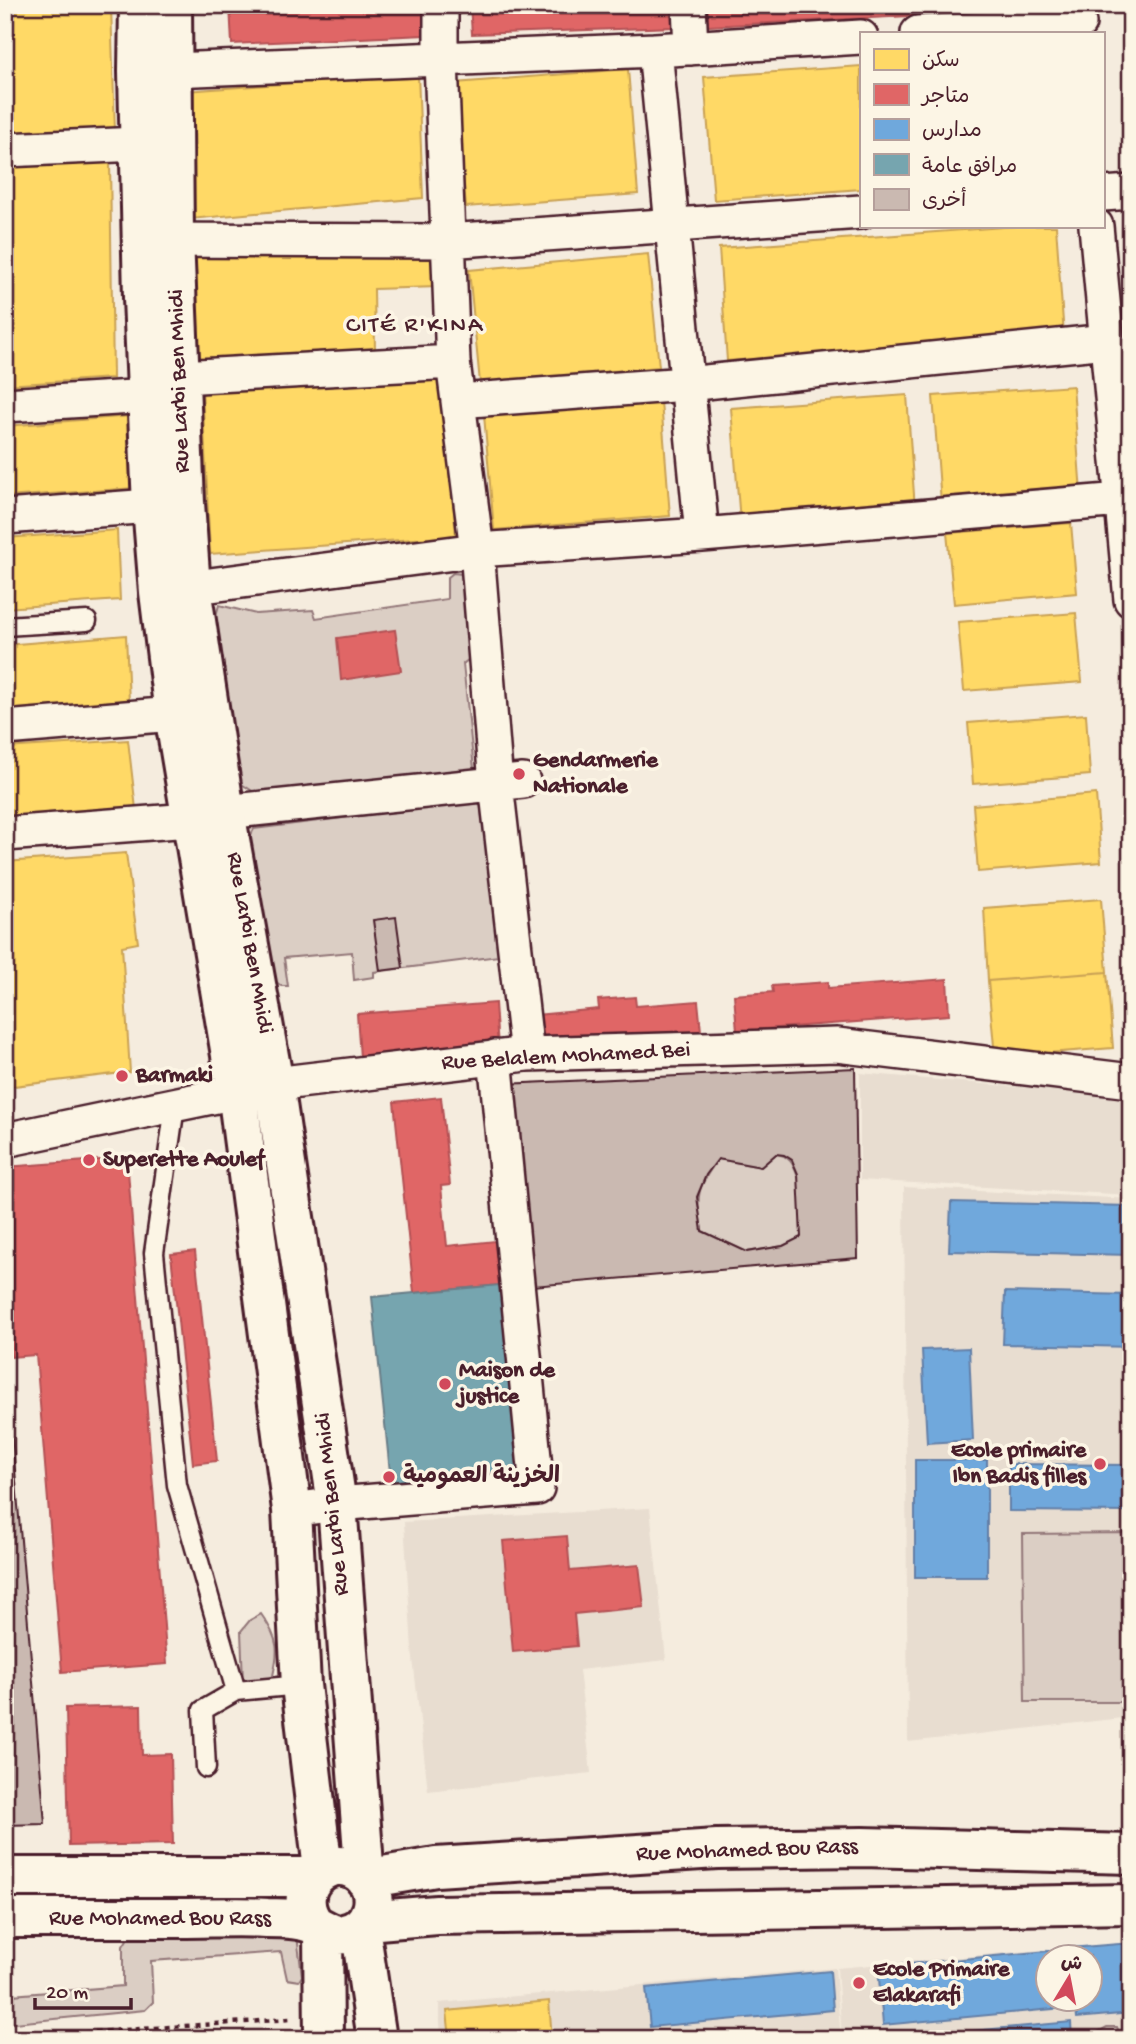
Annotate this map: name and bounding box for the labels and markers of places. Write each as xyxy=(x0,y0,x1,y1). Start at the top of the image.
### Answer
place label: Gendarmerie Nationale xyxy=(533,748,659,801)
marker: Gendarmerie Nationale xyxy=(511,766,527,782)
place label: Barmaki xyxy=(135,1063,213,1090)
marker: Barmaki xyxy=(114,1068,130,1084)
place label: Superette Aoulef xyxy=(103,1147,266,1174)
marker: Superette Aoulef xyxy=(81,1152,97,1168)
place label: Maison de justice xyxy=(455,1358,556,1411)
marker: Maison de justice xyxy=(437,1376,453,1392)
place label: Ecole primaire Ibn Badis filles xyxy=(951,1438,1088,1491)
marker: Ecole primaire Ibn Badis filles xyxy=(1092,1456,1108,1472)
place label: الخزينة العمومية xyxy=(403,1463,560,1491)
marker: الخزينة العمومية xyxy=(381,1469,397,1485)
place label: Ecole Primaire Elakarafi xyxy=(873,1957,1011,2010)
marker: Ecole Primaire Elakarafi xyxy=(851,1975,867,1991)

